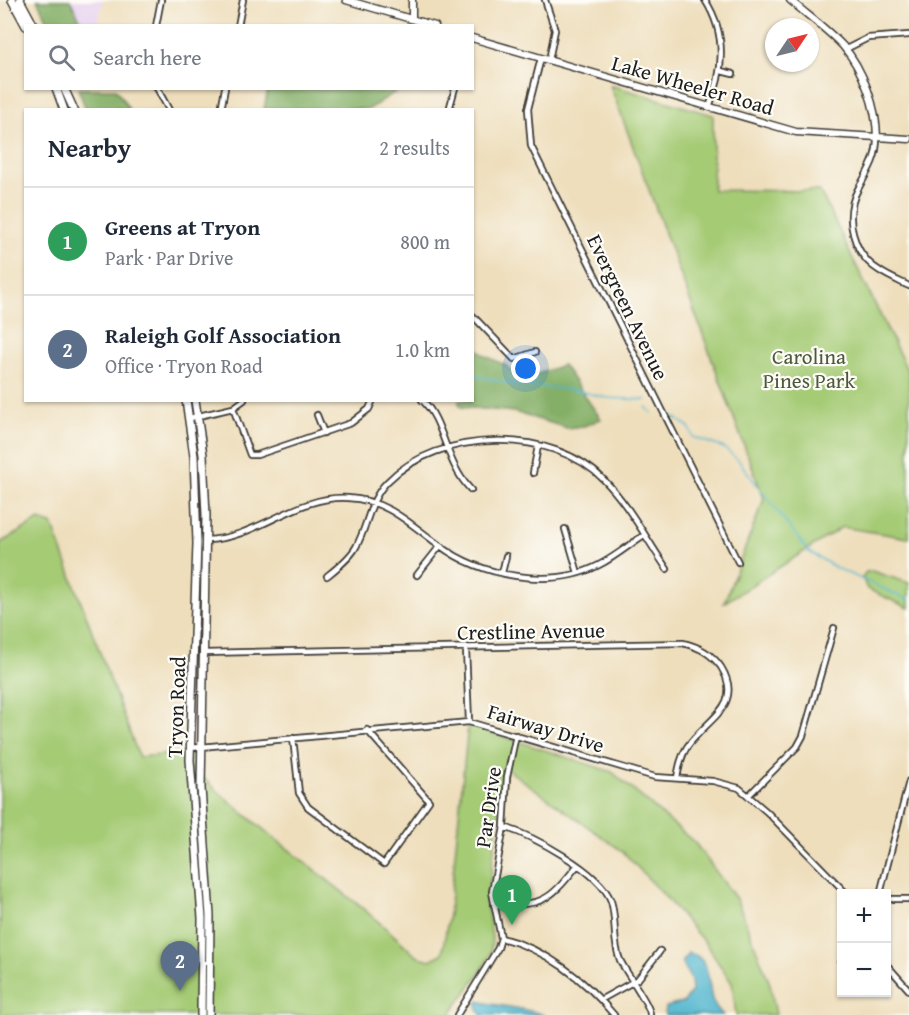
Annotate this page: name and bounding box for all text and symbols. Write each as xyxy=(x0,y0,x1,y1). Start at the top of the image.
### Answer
north arrow xyxy=(765,18,819,72)
search box xyxy=(24,24,474,90)
icon: search xyxy=(45,41,78,74)
text: Search here xyxy=(93,41,202,73)
street label: Lake Wheeler Road xyxy=(608,47,778,123)
text: Nearby xyxy=(48,128,131,167)
text: 2 results xyxy=(379,133,450,162)
text: Greens at Tryon xyxy=(105,211,260,243)
text: 1 xyxy=(62,227,73,256)
text: 800 m xyxy=(400,227,450,256)
street label: Evergreen Avenue xyxy=(579,229,677,385)
text: Park · Par Drive xyxy=(105,243,233,272)
text: Raleigh Golf Association xyxy=(105,319,341,351)
text: 2 xyxy=(62,335,73,364)
text: 1.0 km xyxy=(395,335,450,364)
park label: Carolina Pines Park xyxy=(763,341,855,396)
text: Office · Tryon Road xyxy=(105,351,263,380)
your location xyxy=(511,354,540,383)
street label: Crestline Avenue xyxy=(457,614,605,648)
street label: Tryon Road xyxy=(159,655,193,758)
street label: Fairway Drive xyxy=(484,696,608,760)
street label: Par Drive xyxy=(467,764,509,850)
pin: 1 xyxy=(492,876,532,925)
map controls xyxy=(837,889,891,997)
button: + xyxy=(837,889,891,943)
pin: 2 xyxy=(160,942,200,991)
button: − xyxy=(837,943,891,997)

